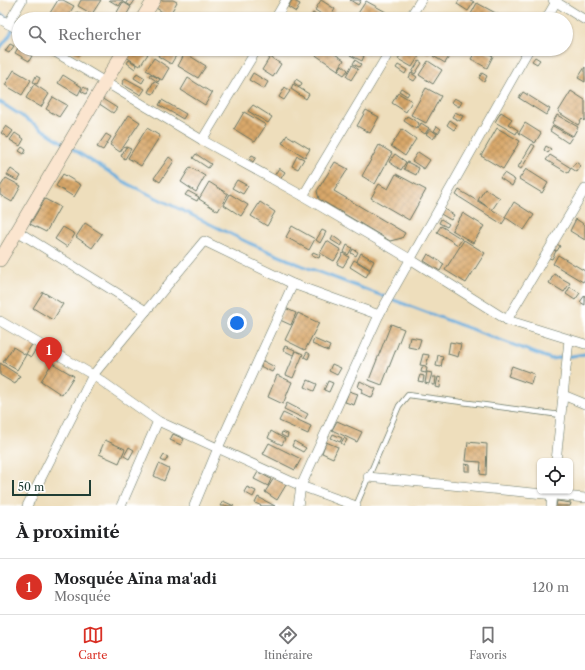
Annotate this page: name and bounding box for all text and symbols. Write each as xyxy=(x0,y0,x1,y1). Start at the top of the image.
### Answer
search box xyxy=(12,12,573,56)
icon: search xyxy=(26,23,48,45)
text: Rechercher xyxy=(58,25,141,44)
your location xyxy=(227,313,247,333)
pin: 1 xyxy=(36,337,62,370)
map controls xyxy=(537,458,573,494)
button: locate xyxy=(537,458,573,494)
scale bar xyxy=(12,478,91,497)
text: 50 m xyxy=(18,480,44,494)
text: À proximité xyxy=(16,522,120,542)
text: Mosquée Aïna ma'adi xyxy=(54,569,217,588)
text: 1 xyxy=(26,579,32,595)
text: 120 m xyxy=(532,579,569,595)
text: Mosquée xyxy=(54,588,111,604)
tab: Carte xyxy=(78,624,107,662)
tab: Itinéraire xyxy=(264,624,313,662)
tab: Favoris xyxy=(469,624,507,662)

